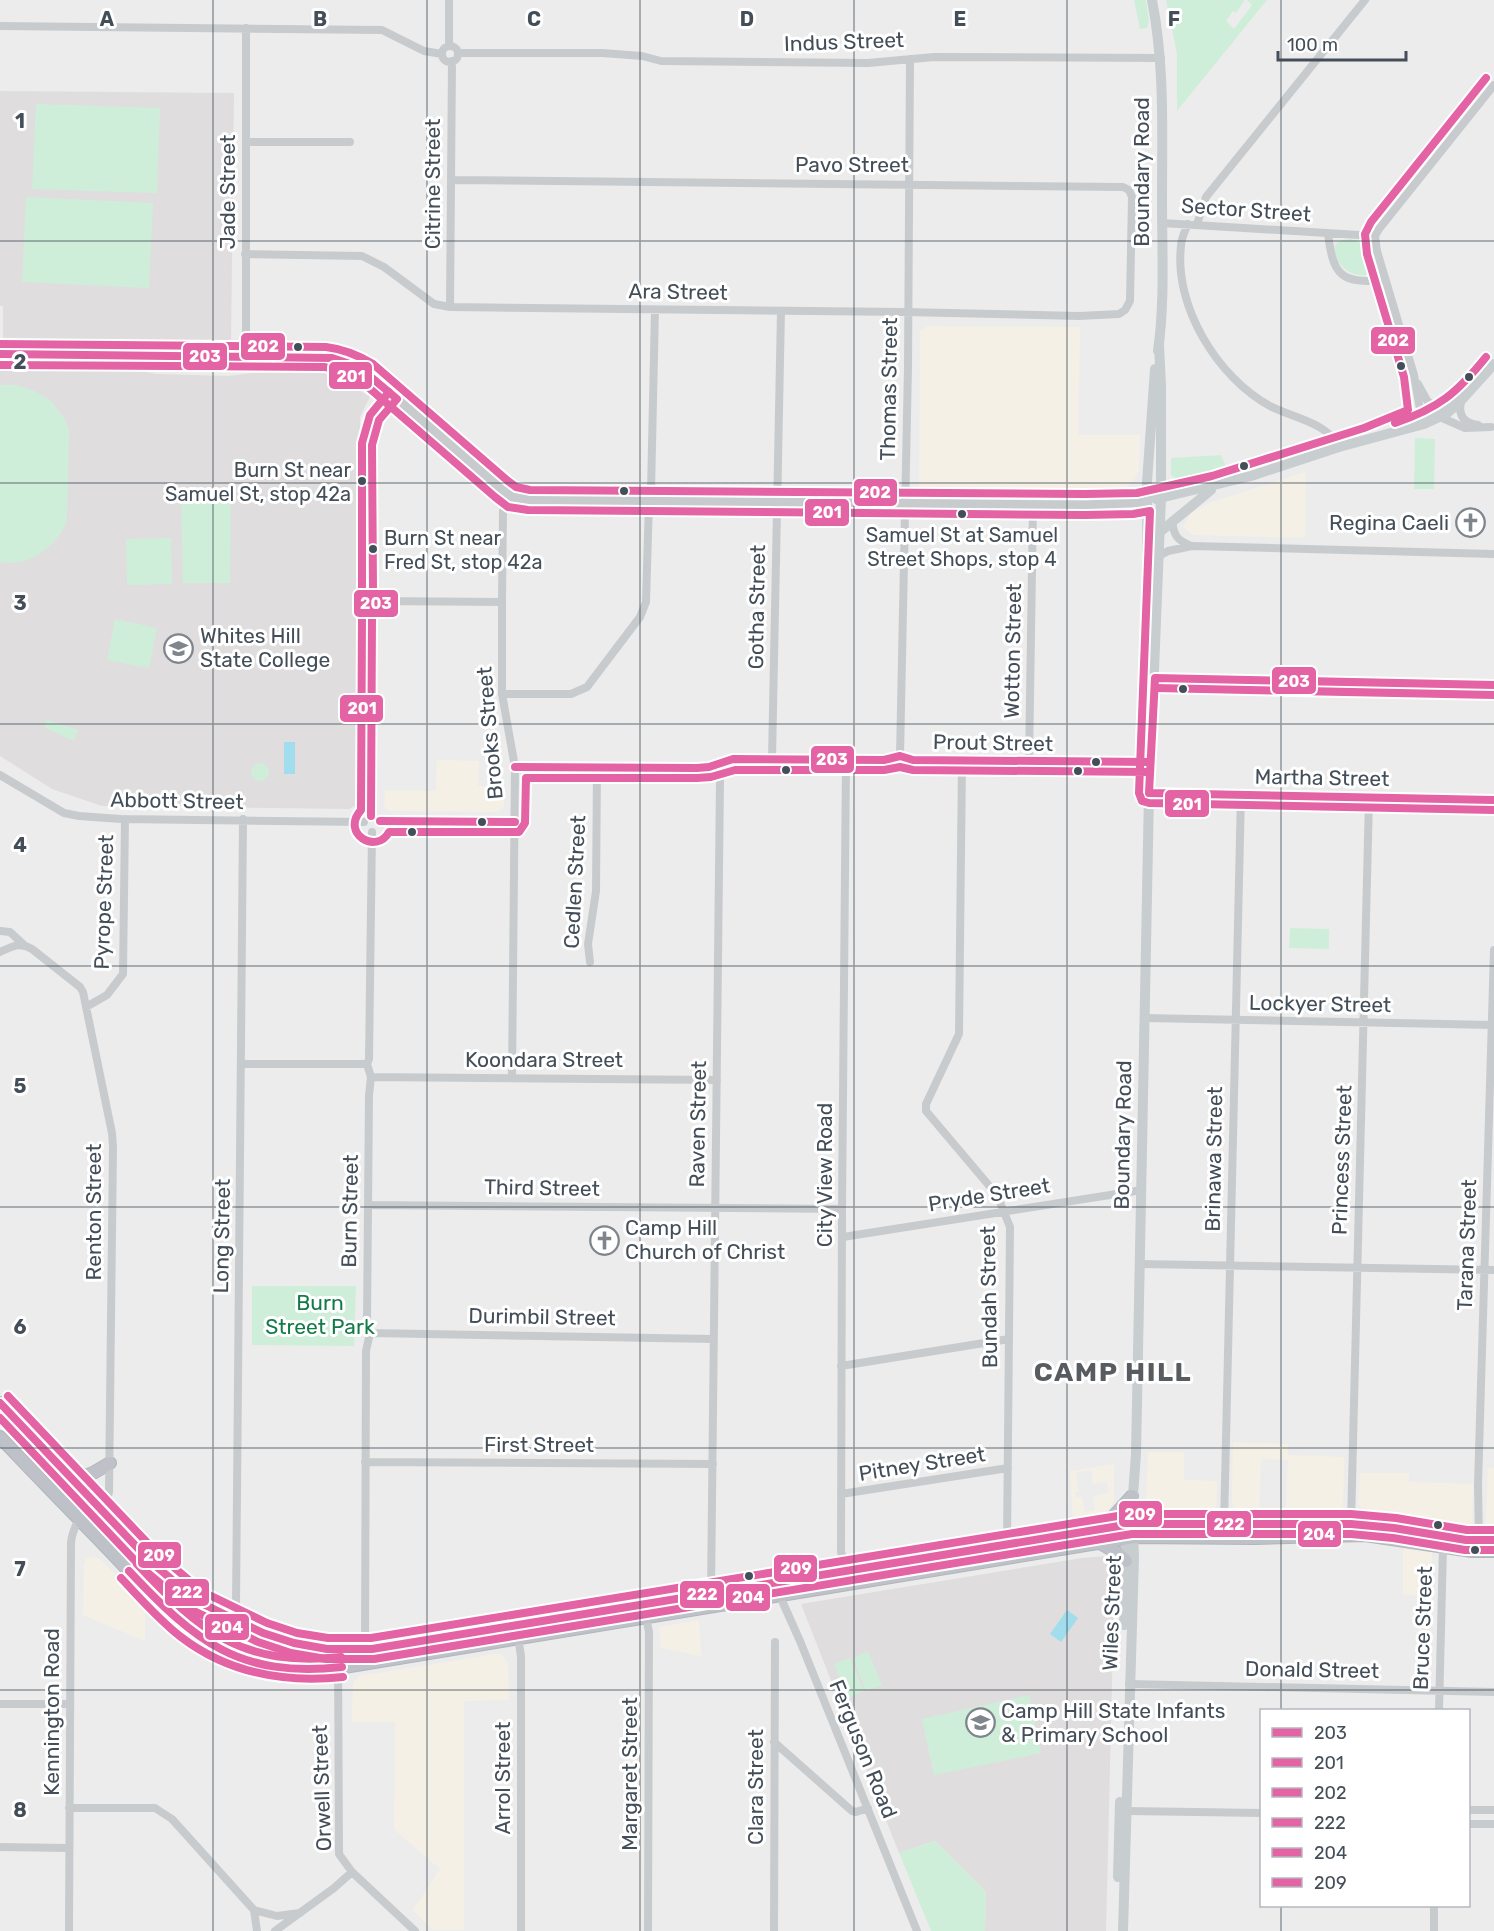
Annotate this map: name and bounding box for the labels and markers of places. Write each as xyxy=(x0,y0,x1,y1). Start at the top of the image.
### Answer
unlabelled marker xyxy=(292,341,304,353)
unlabelled marker xyxy=(1395,360,1407,372)
unlabelled marker xyxy=(1463,371,1475,383)
place label: Burn St near Samuel St, stop 42a xyxy=(165,458,351,506)
unlabelled marker xyxy=(1238,460,1250,472)
marker: Burn St near Samuel St, stop 42a xyxy=(356,475,368,487)
unlabelled marker xyxy=(618,485,630,497)
church icon: Regina Caeli xyxy=(1454,507,1486,539)
marker: Samuel St at Samuel Street Shops, stop 4 xyxy=(956,508,968,520)
place label: Regina Caeli xyxy=(1329,510,1449,535)
place label: Samuel St at Samuel Street Shops, stop 4 xyxy=(866,523,1058,571)
place label: Burn St near Fred St, stop 42a xyxy=(384,526,542,574)
marker: Burn St near Fred St, stop 42a xyxy=(367,543,379,555)
place label: Whites Hill State College xyxy=(200,623,330,672)
school or university icon: Whites Hill State College xyxy=(163,632,195,664)
unlabelled marker xyxy=(1177,683,1189,695)
unlabelled marker xyxy=(1090,756,1102,768)
unlabelled marker xyxy=(780,764,792,776)
unlabelled marker xyxy=(1072,765,1084,777)
unlabelled marker xyxy=(476,816,488,828)
unlabelled marker xyxy=(406,826,418,838)
place label: Camp Hill Church of Christ xyxy=(625,1215,785,1264)
church icon: Camp Hill Church of Christ xyxy=(588,1224,620,1256)
unlabelled marker xyxy=(1432,1519,1444,1531)
unlabelled marker xyxy=(1469,1544,1481,1556)
unlabelled marker xyxy=(743,1570,755,1582)
place label: Camp Hill State Infants & Primary School xyxy=(1001,1698,1226,1747)
school or university icon: Camp Hill State Infants & Primary School xyxy=(964,1707,996,1739)

